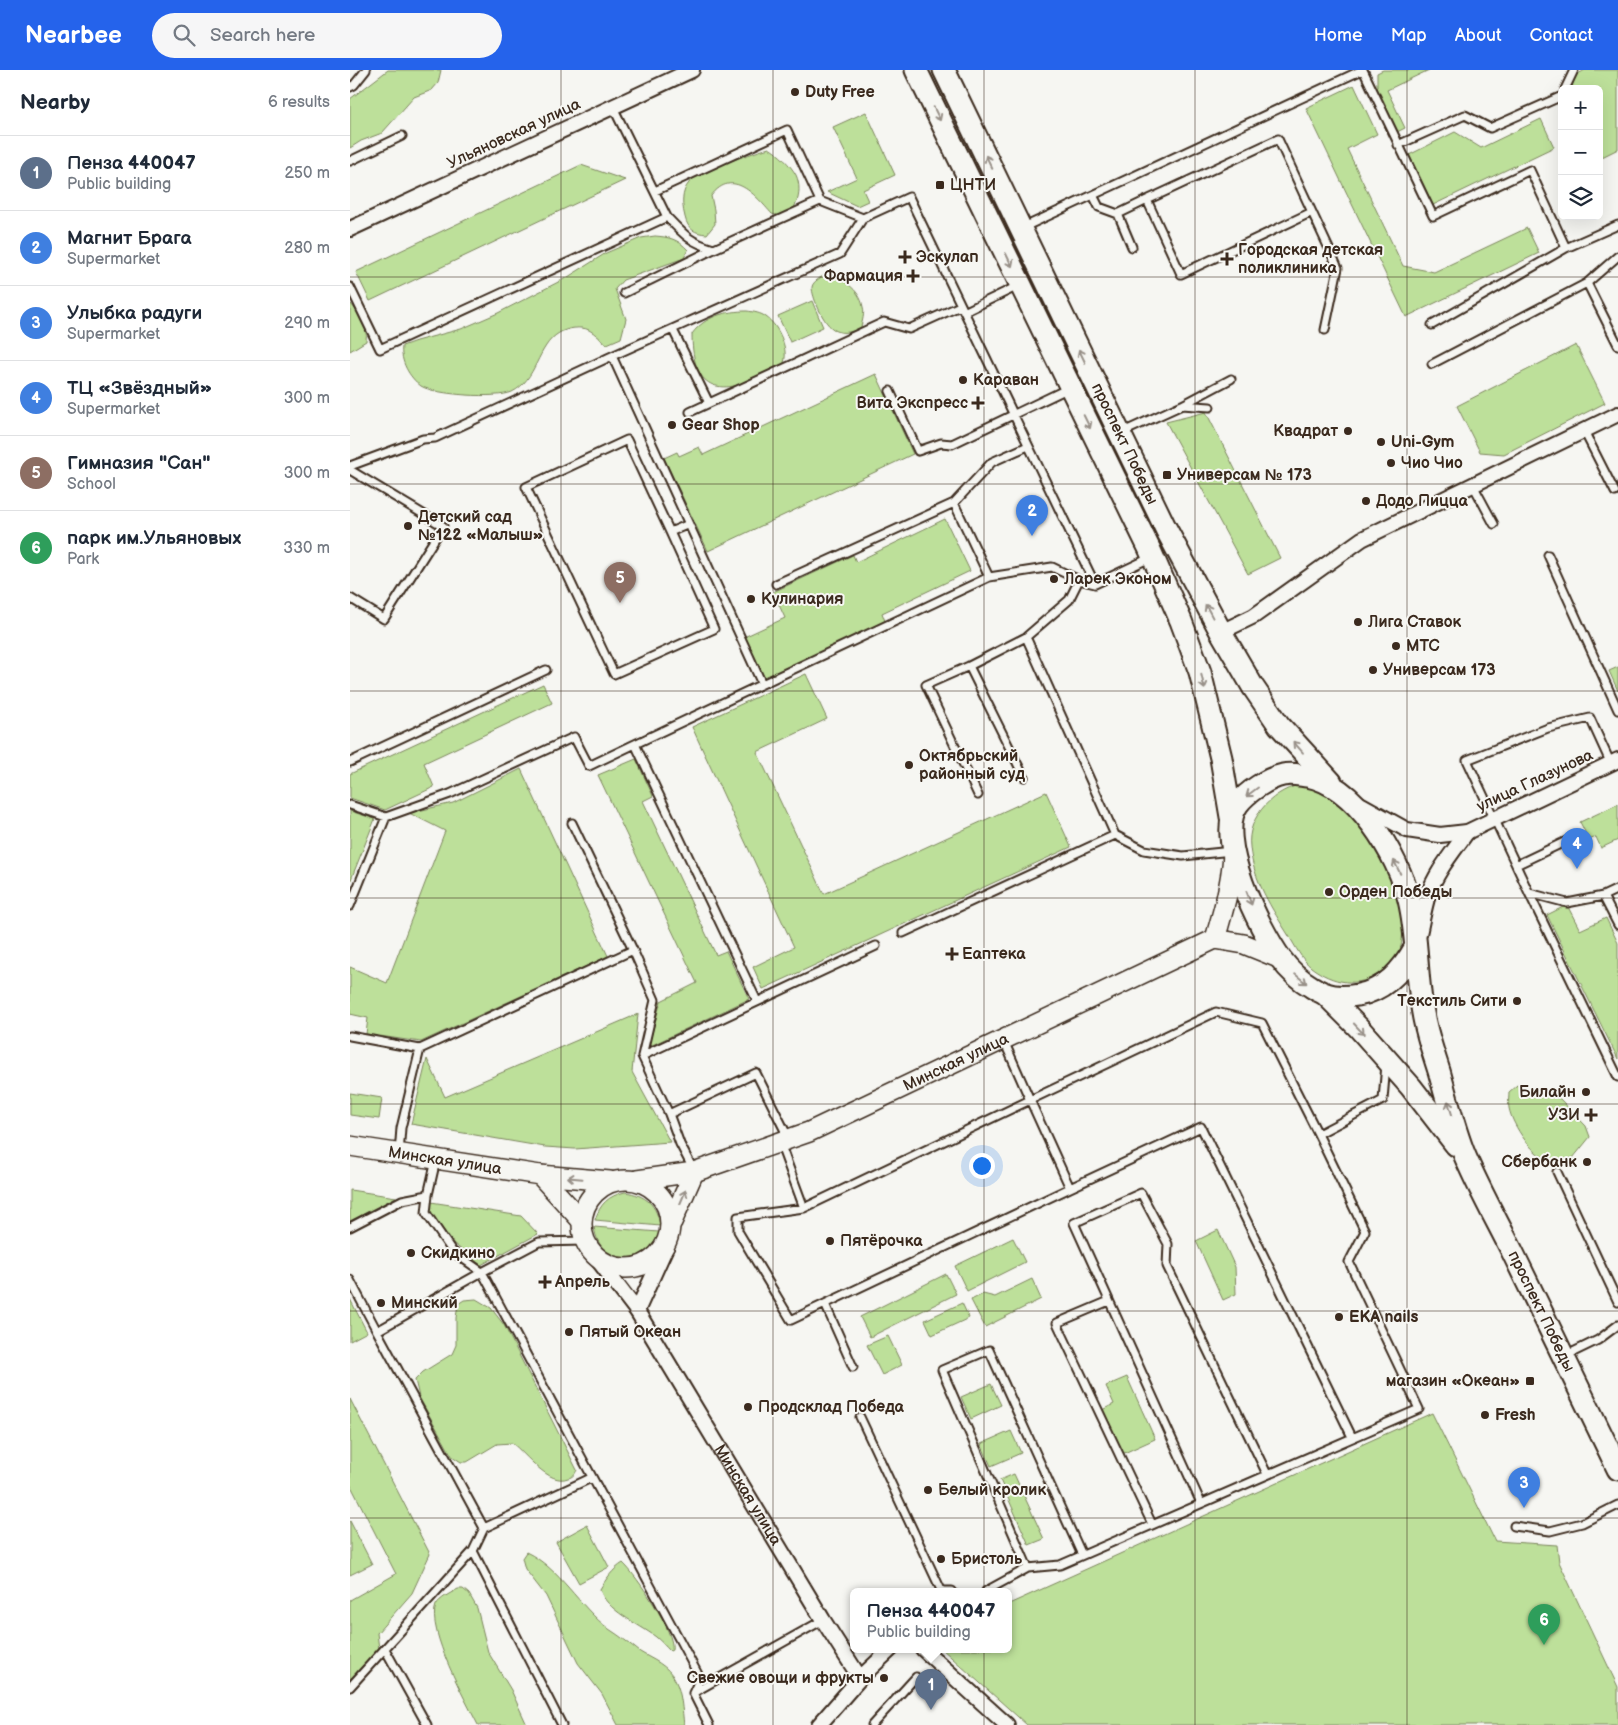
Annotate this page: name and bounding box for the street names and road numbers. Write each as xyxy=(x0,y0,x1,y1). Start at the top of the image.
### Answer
street label: Ульяновская улица xyxy=(444,94,584,173)
street label: проспект Победы xyxy=(1087,380,1162,507)
street label: улица Глазунова xyxy=(1474,745,1597,816)
street label: Минская улица xyxy=(900,1029,1012,1095)
street label: Минская улица xyxy=(387,1142,503,1179)
street label: проспект Победы xyxy=(1504,1248,1579,1375)
street label: Минская улица xyxy=(710,1441,786,1549)

